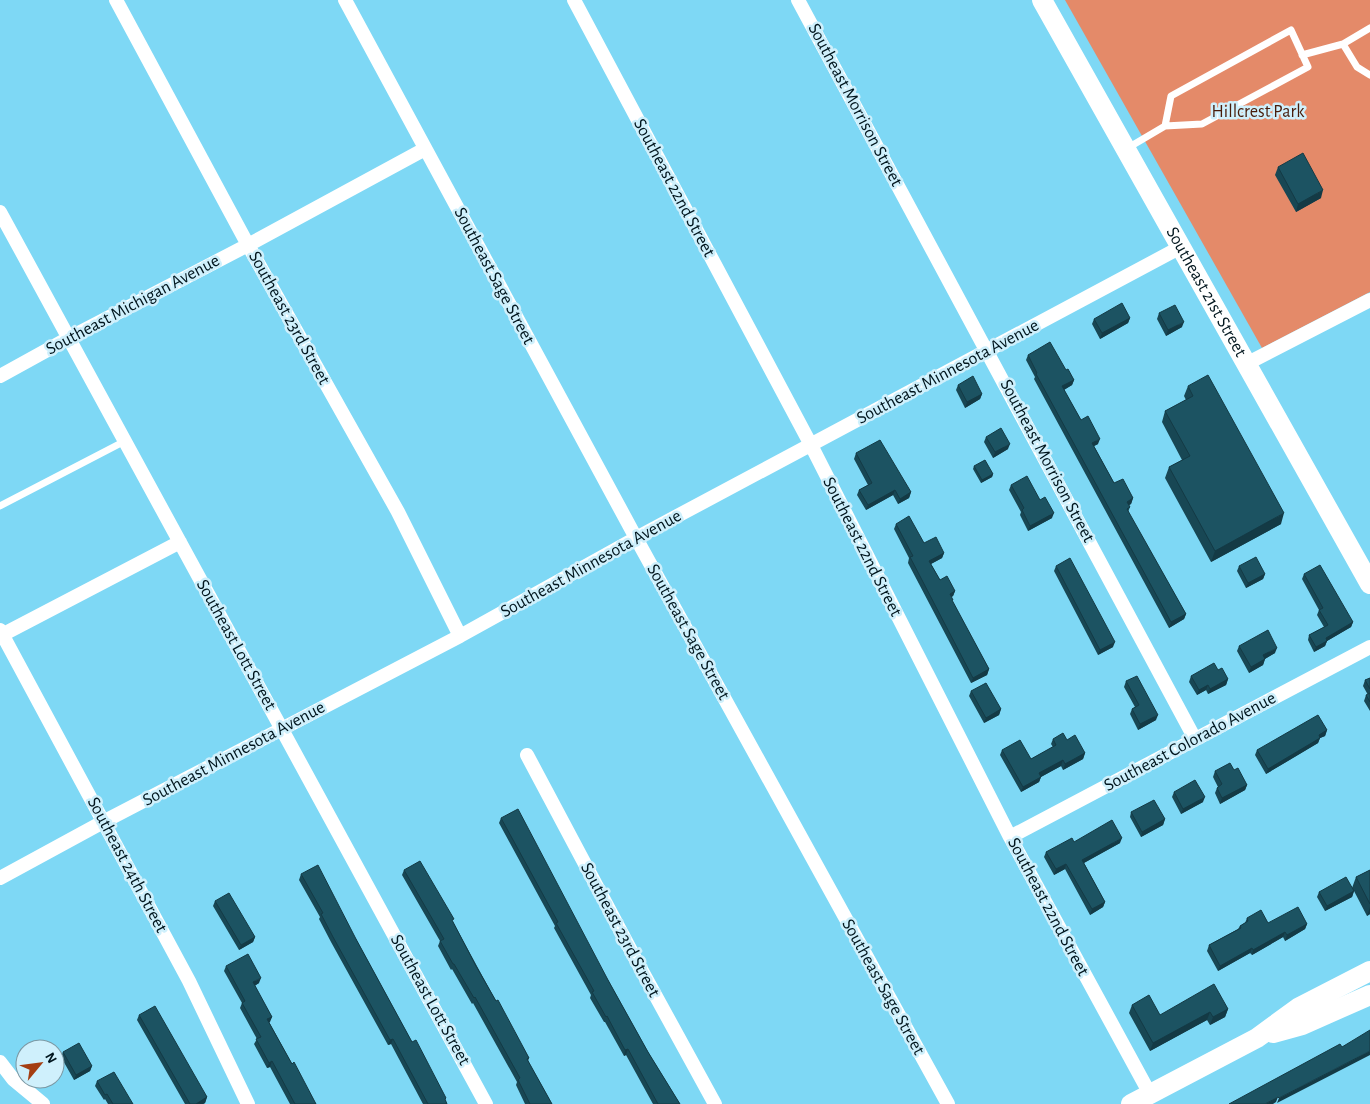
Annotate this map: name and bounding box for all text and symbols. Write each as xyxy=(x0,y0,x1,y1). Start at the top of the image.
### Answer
street label: Southeast Morrison Street xyxy=(804,21,906,190)
park label: Hillcrest Park xyxy=(1212,103,1305,121)
street label: Southeast 22nd Street xyxy=(630,116,718,260)
street label: Southeast Sage Street xyxy=(450,205,538,348)
street label: Southeast 21st Street xyxy=(1163,224,1250,360)
street label: Southeast 23rd Street xyxy=(245,248,333,388)
street label: Southeast Michigan Avenue xyxy=(43,252,223,358)
street label: Southeast Minnesota Avenue xyxy=(854,316,1042,428)
street label: Southeast Morrison Street xyxy=(996,377,1098,546)
street label: Southeast 22nd Street xyxy=(819,474,905,620)
street label: Southeast Minnesota Avenue xyxy=(498,507,684,621)
street label: Southeast Sage Street xyxy=(643,561,733,703)
street label: Southeast Lott Street xyxy=(193,577,279,713)
street label: Southeast Colorado Avenue xyxy=(1101,689,1279,795)
street label: Southeast Minnesota Avenue xyxy=(140,698,328,810)
street label: Southeast 24th Street xyxy=(84,794,170,936)
street label: Southeast 22nd Street xyxy=(1004,835,1092,979)
street label: Southeast 23rd Street xyxy=(577,860,663,1000)
street label: Southeast Sage Street xyxy=(838,916,928,1058)
street label: Southeast Lott Street xyxy=(387,932,473,1068)
north arrow xyxy=(15,1039,65,1089)
text: N xyxy=(42,1051,59,1066)

